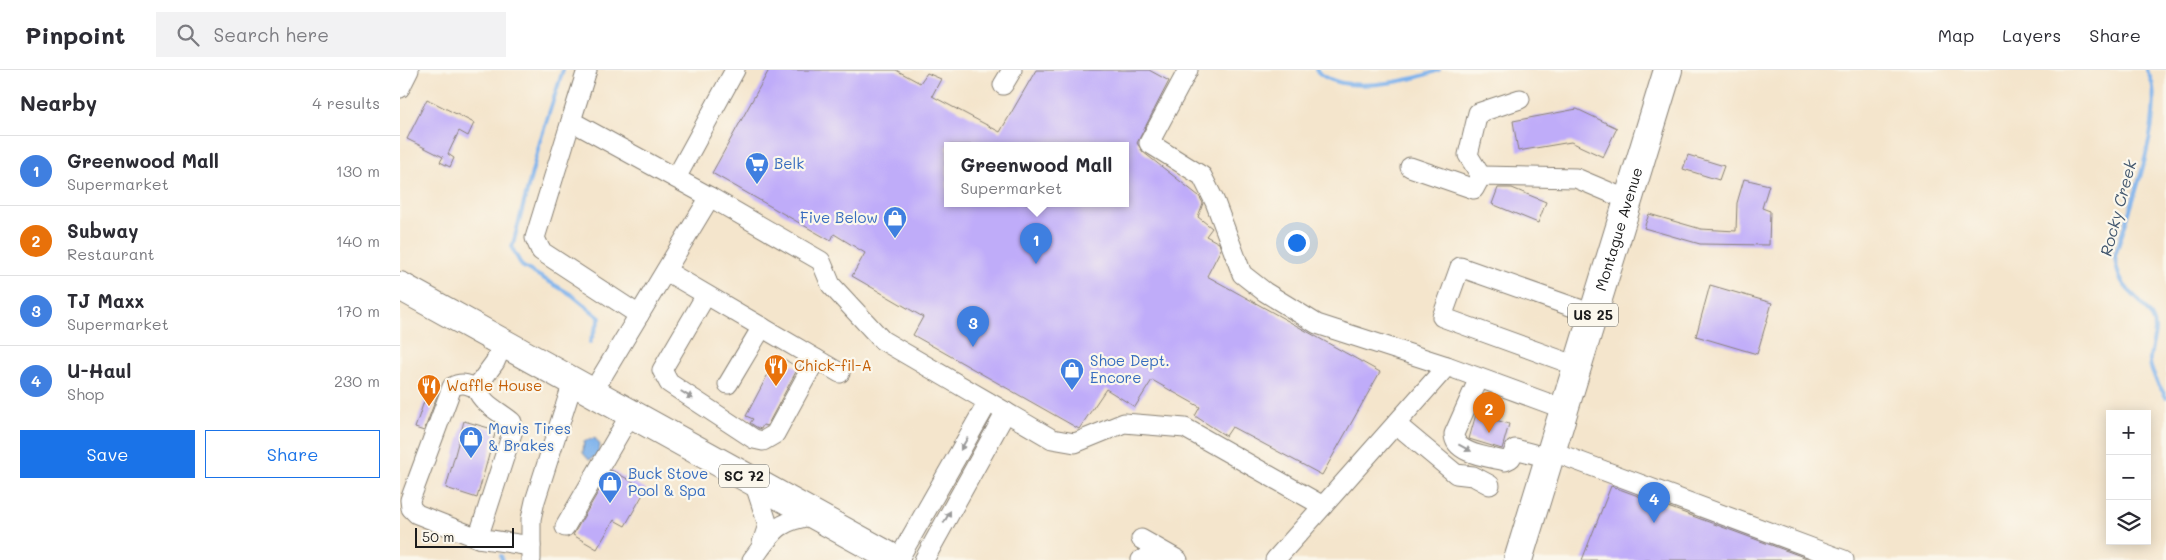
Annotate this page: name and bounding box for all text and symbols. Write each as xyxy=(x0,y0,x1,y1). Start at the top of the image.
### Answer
search box xyxy=(156,12,506,57)
text: Pinpoint xyxy=(25,19,126,50)
icon: search xyxy=(174,21,202,49)
text: Search here xyxy=(214,22,329,47)
text: Map xyxy=(1938,23,1974,47)
text: Layers xyxy=(2002,23,2061,47)
text: Share xyxy=(2089,23,2141,47)
text: Nearby xyxy=(20,89,97,116)
text: 4 results xyxy=(312,92,380,113)
popup xyxy=(944,142,1129,207)
text: Greenwood Mall xyxy=(67,148,219,173)
supermarket icon: Belk xyxy=(744,151,770,185)
text: Greenwood Mall xyxy=(961,152,1112,177)
place label: Belk xyxy=(774,153,804,173)
water label: Rocky Creek xyxy=(2095,157,2141,258)
text: 1 xyxy=(32,160,40,181)
text: 130 m xyxy=(336,160,380,181)
street label: Montague Avenue xyxy=(1590,165,1647,293)
text: Supermarket xyxy=(67,173,169,194)
text: Supermarket xyxy=(961,177,1062,198)
shop icon: Five Below xyxy=(882,205,908,239)
place label: Five Below xyxy=(800,207,878,227)
text: Subway xyxy=(67,218,138,243)
pin: 1 xyxy=(1020,223,1052,264)
text: 2 xyxy=(32,230,40,251)
text: 140 m xyxy=(336,230,380,251)
your location xyxy=(1284,230,1310,256)
text: Restaurant xyxy=(67,243,155,264)
text: TJ Maxx xyxy=(67,288,145,313)
text: 3 xyxy=(31,300,41,321)
text: 170 m xyxy=(336,300,380,321)
road number: US 25 xyxy=(1568,304,1618,326)
pin: 3 xyxy=(957,306,989,347)
text: Supermarket xyxy=(67,313,169,334)
place label: Shoe Dept. Encore xyxy=(1090,350,1170,387)
restaurant icon: Chick-fil-A xyxy=(763,353,789,387)
place label: Chick-fil-A xyxy=(794,355,872,375)
shop icon: Shoe Dept. Encore xyxy=(1059,357,1085,391)
text: U-Haul xyxy=(67,358,131,383)
text: 4 xyxy=(31,370,41,391)
text: 230 m xyxy=(334,370,380,391)
restaurant icon: Waffle House xyxy=(416,373,442,407)
place label: Waffle House xyxy=(446,375,542,395)
text: Shop xyxy=(67,383,104,404)
one-way arrow xyxy=(681,390,694,400)
pin: 2 xyxy=(1473,392,1505,433)
map controls xyxy=(2106,410,2151,545)
button: + xyxy=(2106,410,2151,455)
place label: Mavis Tires & Brakes xyxy=(488,418,571,455)
shop icon: Mavis Tires & Brakes xyxy=(458,425,484,459)
button: Save xyxy=(20,430,195,478)
button: Share xyxy=(205,430,380,478)
one-way arrow xyxy=(960,437,968,451)
one-way arrow xyxy=(1457,444,1472,452)
button: − xyxy=(2106,455,2151,500)
place label: Buck Stove Pool & Spa xyxy=(628,463,708,500)
road number: SC 72 xyxy=(719,464,769,488)
shop icon: Buck Stove Pool & Spa xyxy=(597,470,623,504)
pin: 4 xyxy=(1638,482,1670,523)
button: layers xyxy=(2106,500,2151,545)
one-way arrow xyxy=(943,511,952,524)
scale bar xyxy=(415,525,514,548)
text: 50 m xyxy=(422,527,454,546)

